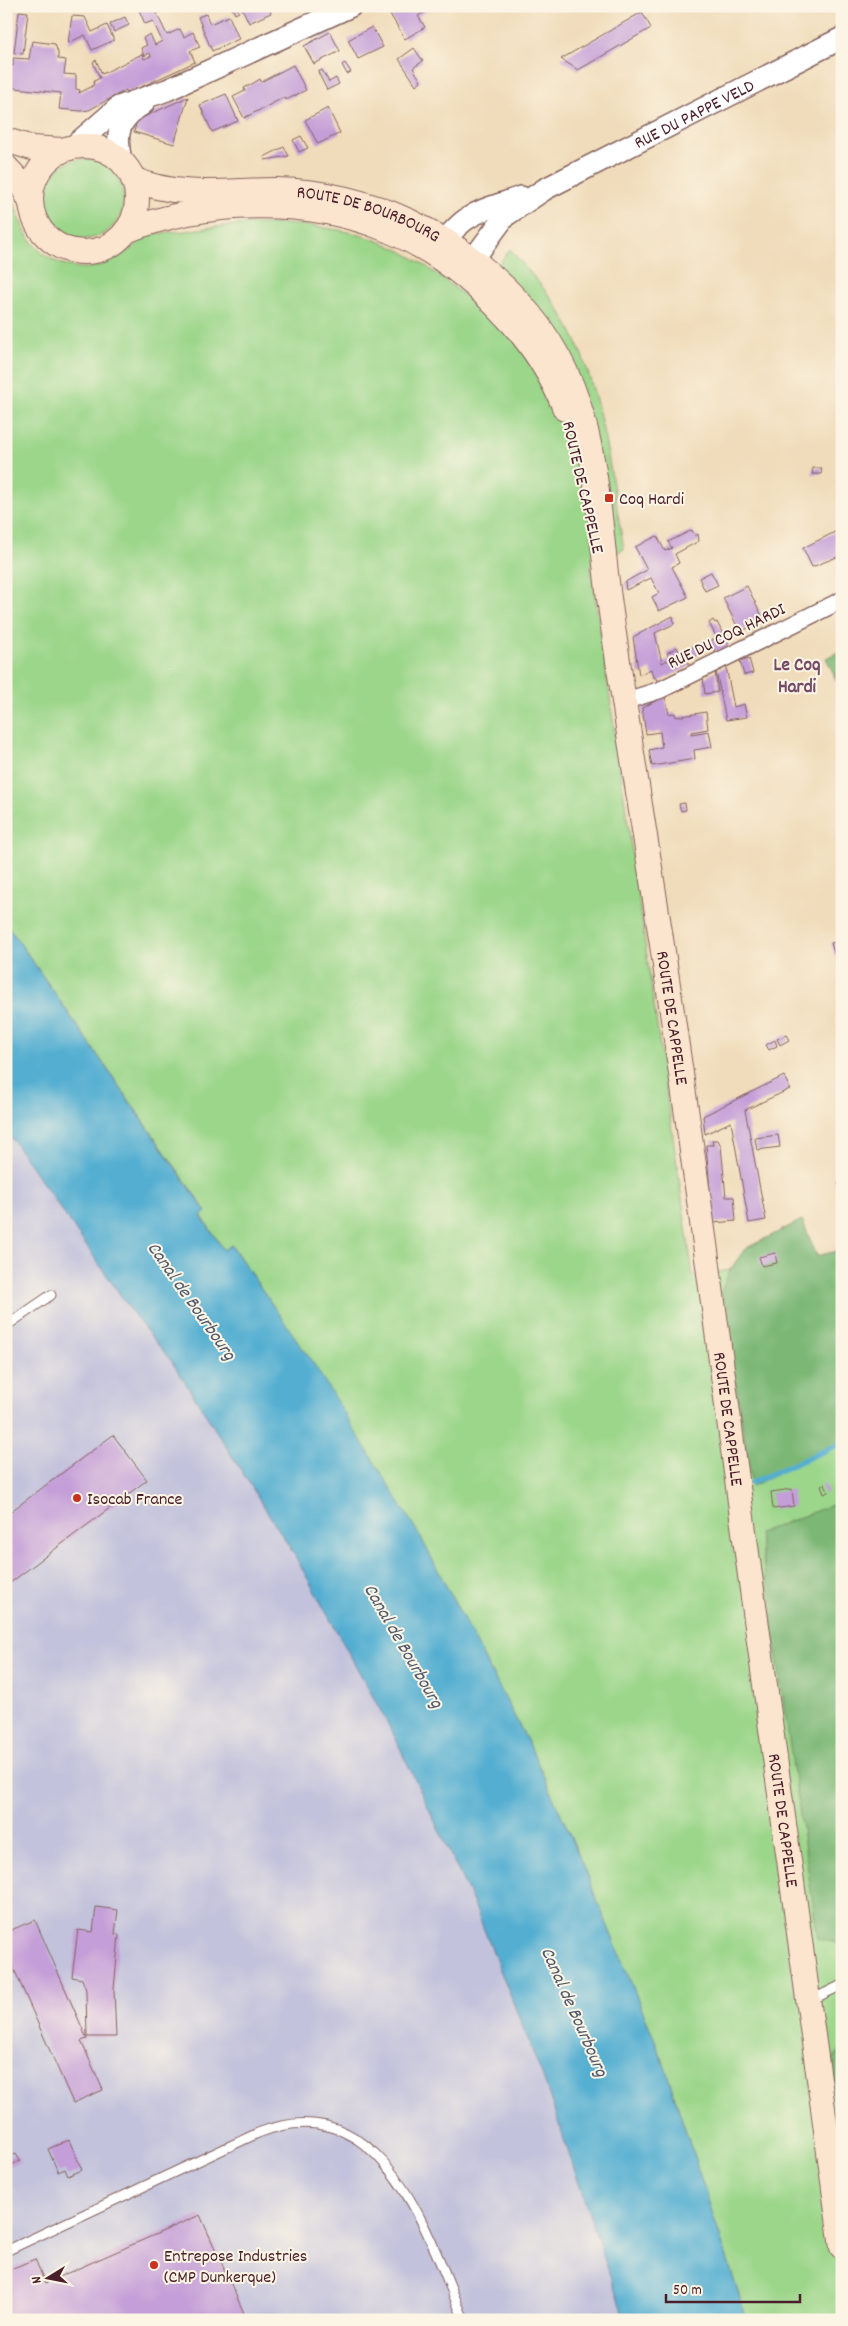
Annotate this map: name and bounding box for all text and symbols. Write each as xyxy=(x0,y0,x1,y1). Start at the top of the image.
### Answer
street label: RUE DU PAPPE VELD xyxy=(630,74,759,157)
street label: ROUTE DE BOURBOURG xyxy=(295,181,444,250)
street label: ROUTE DE CAPPELLE xyxy=(554,419,609,556)
place label: Coq Hardi xyxy=(619,488,684,513)
marker: Coq Hardi xyxy=(603,492,615,504)
street label: RUE DU COQ HARDI xyxy=(664,598,791,677)
district label: Le Coq Hardi xyxy=(774,653,820,702)
street label: ROUTE DE CAPPELLE xyxy=(648,949,693,1087)
water label: Canal de Bourbourg xyxy=(139,1237,242,1367)
street label: ROUTE DE CAPPELLE xyxy=(705,1351,748,1488)
place label: Isocab France xyxy=(87,1488,182,1513)
marker: Isocab France xyxy=(71,1492,83,1504)
water label: Canal de Bourbourg xyxy=(355,1580,449,1714)
street label: ROUTE DE CAPPELLE xyxy=(760,1752,803,1889)
water label: Canal de Bourbourg xyxy=(532,1943,614,2082)
place label: Entrepose Industries (CMP Dunkerque) xyxy=(164,2245,307,2291)
north arrow xyxy=(22,2254,72,2304)
marker: Entrepose Industries (CMP Dunkerque) xyxy=(148,2259,160,2271)
scale bar xyxy=(666,2271,799,2303)
text: N xyxy=(27,2275,48,2285)
text: 50 m xyxy=(673,2280,702,2302)

